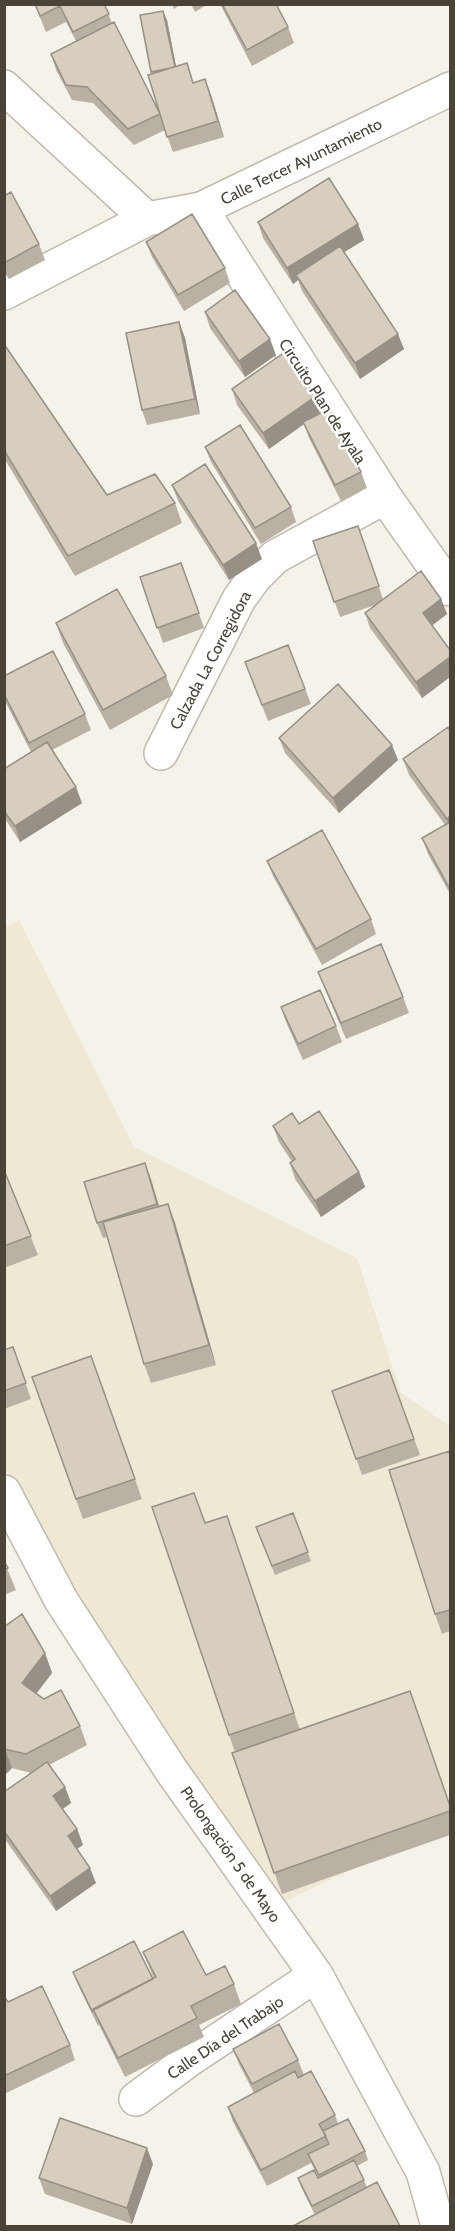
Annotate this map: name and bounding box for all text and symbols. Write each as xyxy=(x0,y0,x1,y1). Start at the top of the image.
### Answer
street label: Calle Tercer Ayuntamiento xyxy=(217,114,385,209)
street label: Circuito Plan de Ayala xyxy=(275,335,370,468)
street label: Calzada La Corregidora xyxy=(166,587,255,733)
street label: Prolongación 5 de Mayo xyxy=(176,1783,285,1926)
street label: Calle Día del Trabajo xyxy=(164,1991,287,2083)

